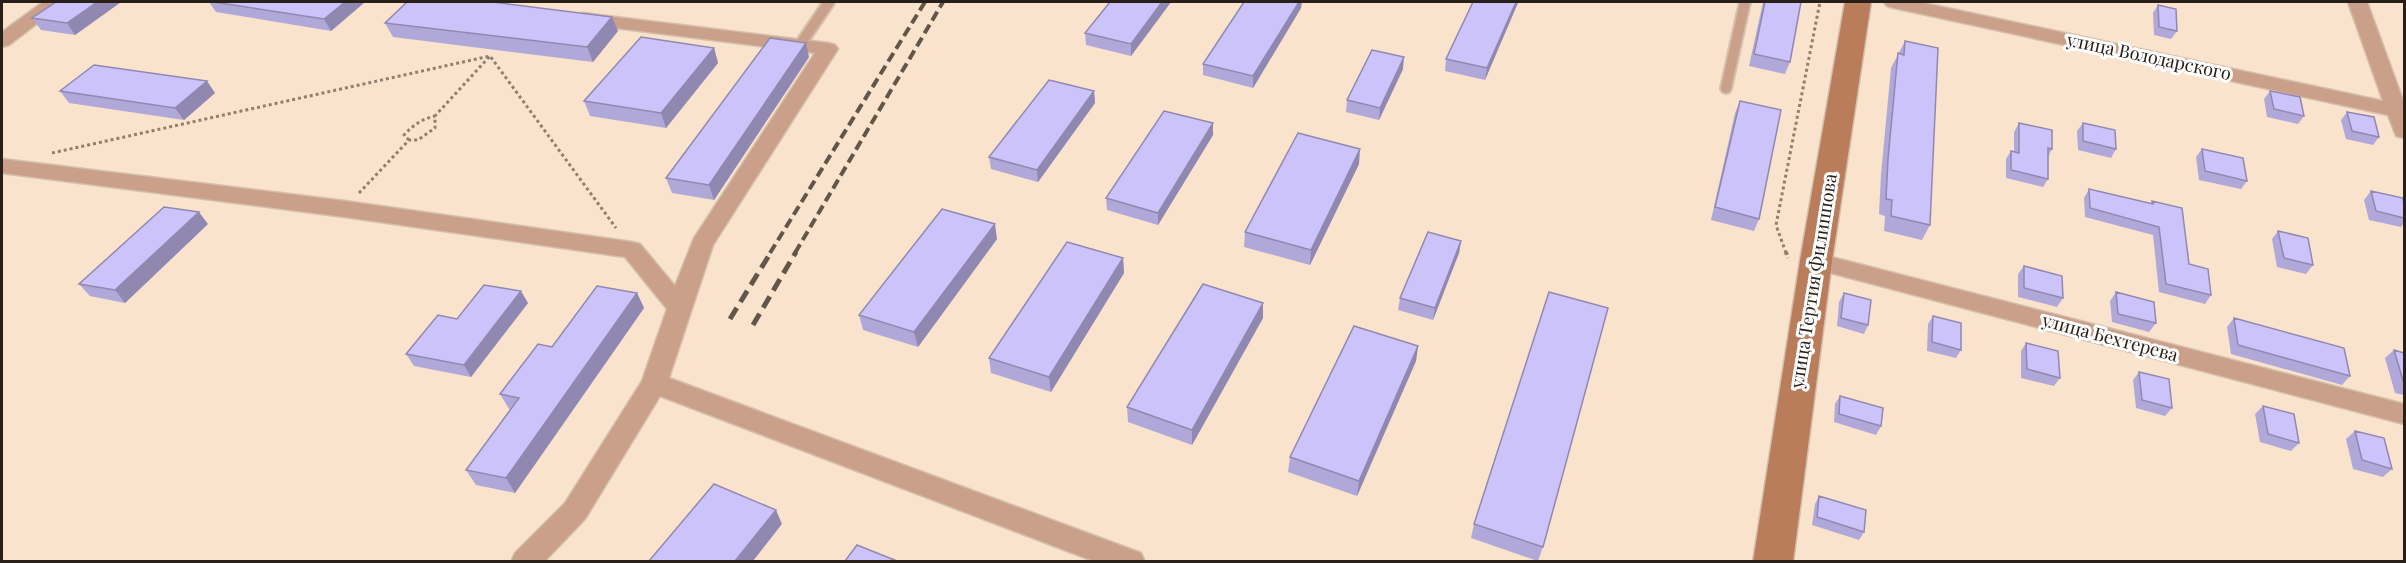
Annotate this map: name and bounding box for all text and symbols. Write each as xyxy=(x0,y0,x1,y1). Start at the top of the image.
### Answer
street label: улица Володарского xyxy=(2064,27,2234,85)
street label: улица Тертия Филиппова xyxy=(1784,172,1842,391)
street label: улица Бехтерева xyxy=(2039,307,2181,367)

